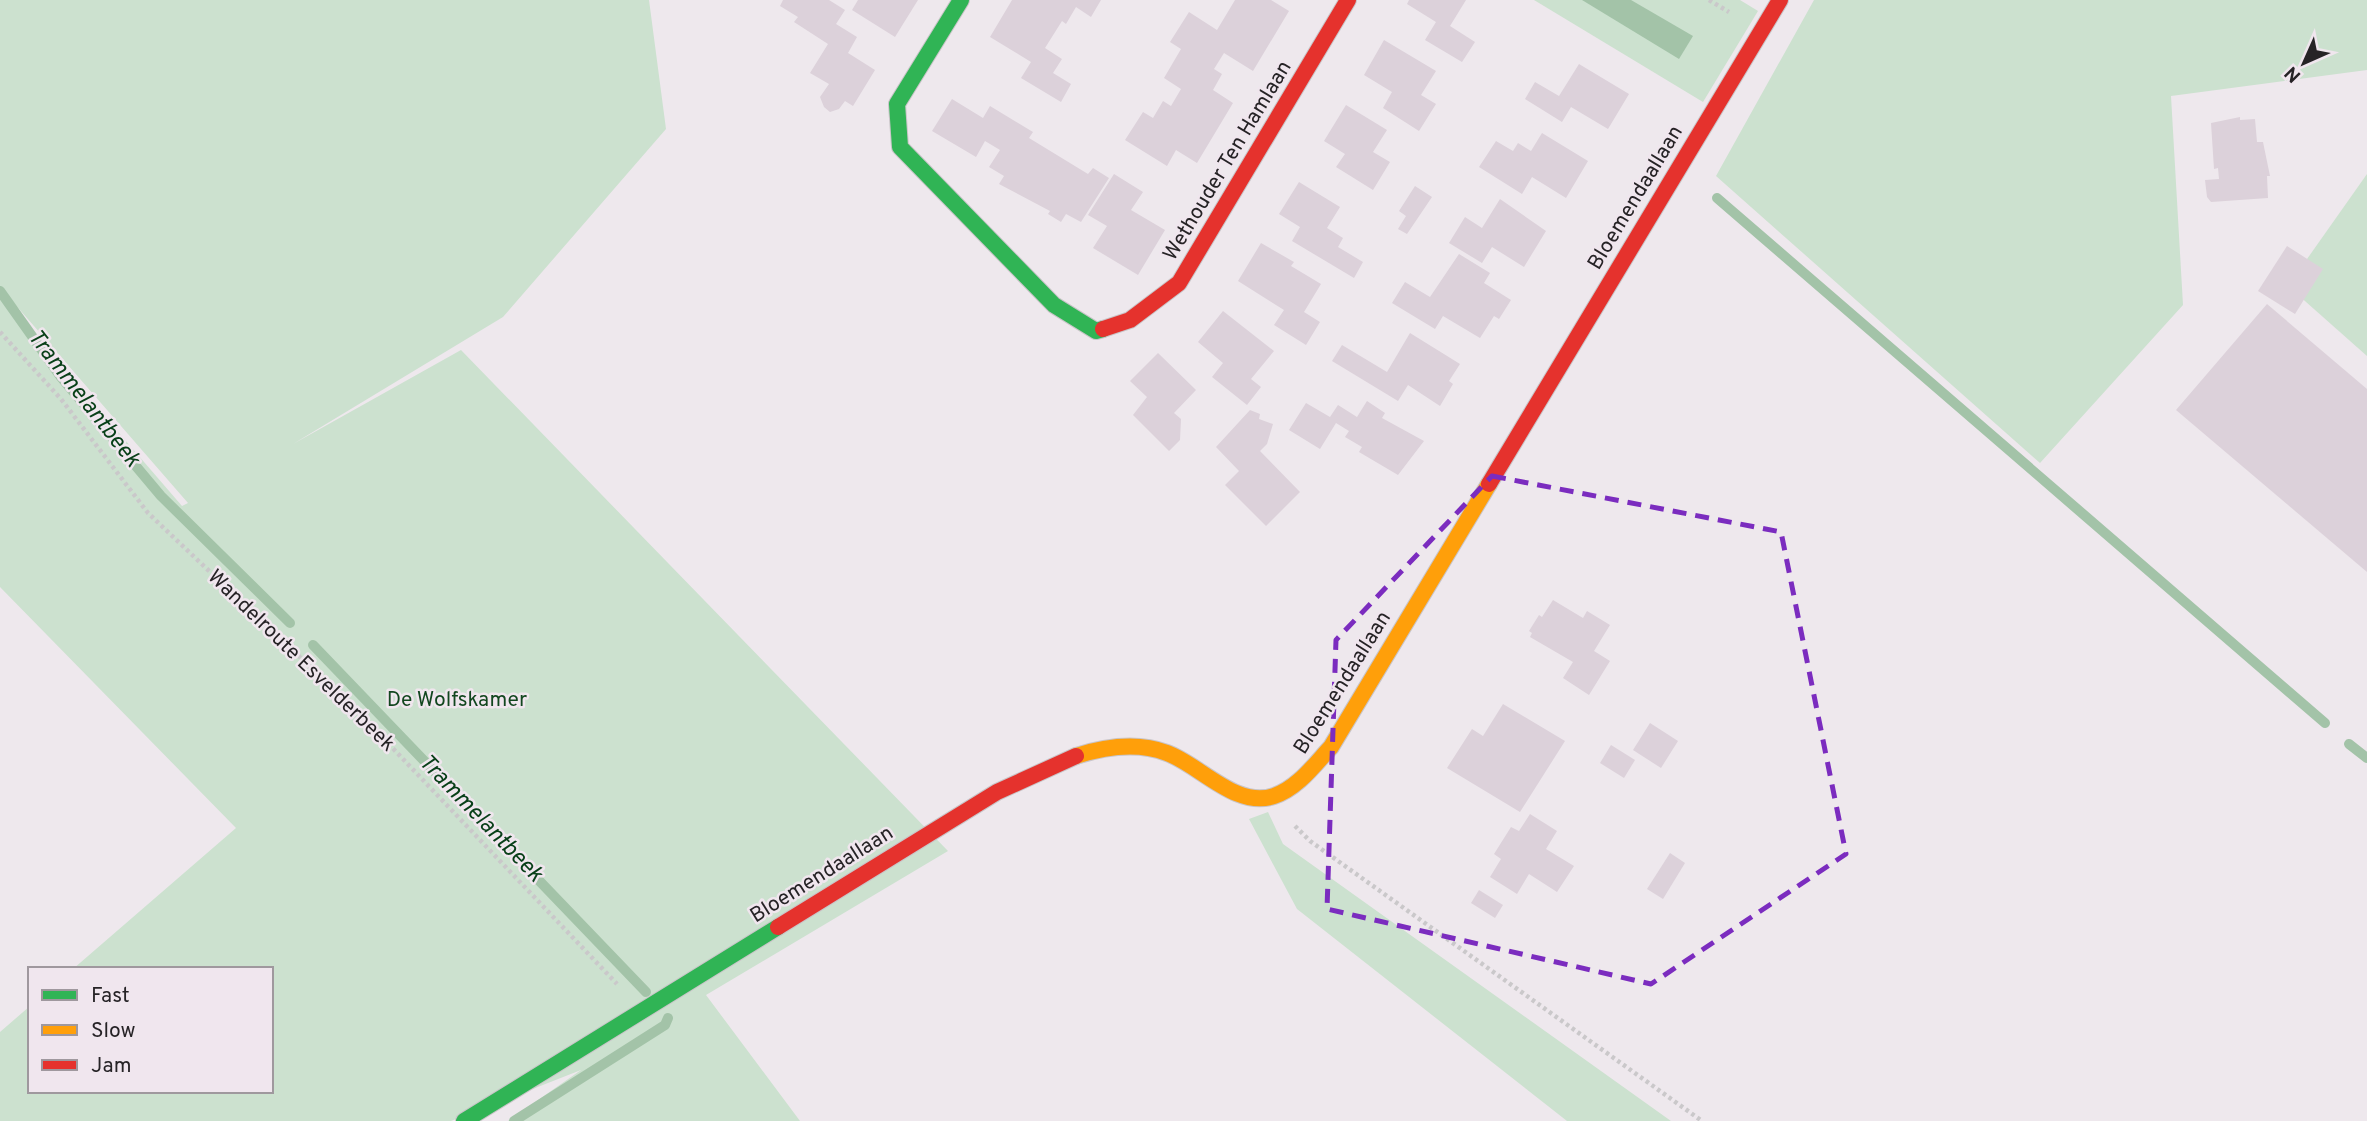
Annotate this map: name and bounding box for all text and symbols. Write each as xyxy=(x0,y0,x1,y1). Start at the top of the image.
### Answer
north arrow xyxy=(2269,28,2339,98)
street label: Wethouder Ten Hamlaan xyxy=(1158,56,1298,266)
text: N xyxy=(2280,60,2307,87)
street label: Bloemendaallaan xyxy=(1582,121,1690,275)
water label: Trammelantbeek xyxy=(20,324,146,474)
street label: Wandelroute Esvelderbeek xyxy=(201,564,401,758)
street label: Bloemendaallaan xyxy=(1288,606,1398,760)
park label: De Wolfskamer xyxy=(387,687,527,714)
water label: Trammelantbeek xyxy=(412,749,549,889)
street label: Bloemendaallaan xyxy=(745,820,899,930)
legend xyxy=(28,967,273,1093)
text: Fast xyxy=(91,983,130,1010)
text: Slow xyxy=(91,1018,136,1045)
text: Jam xyxy=(91,1053,132,1080)

